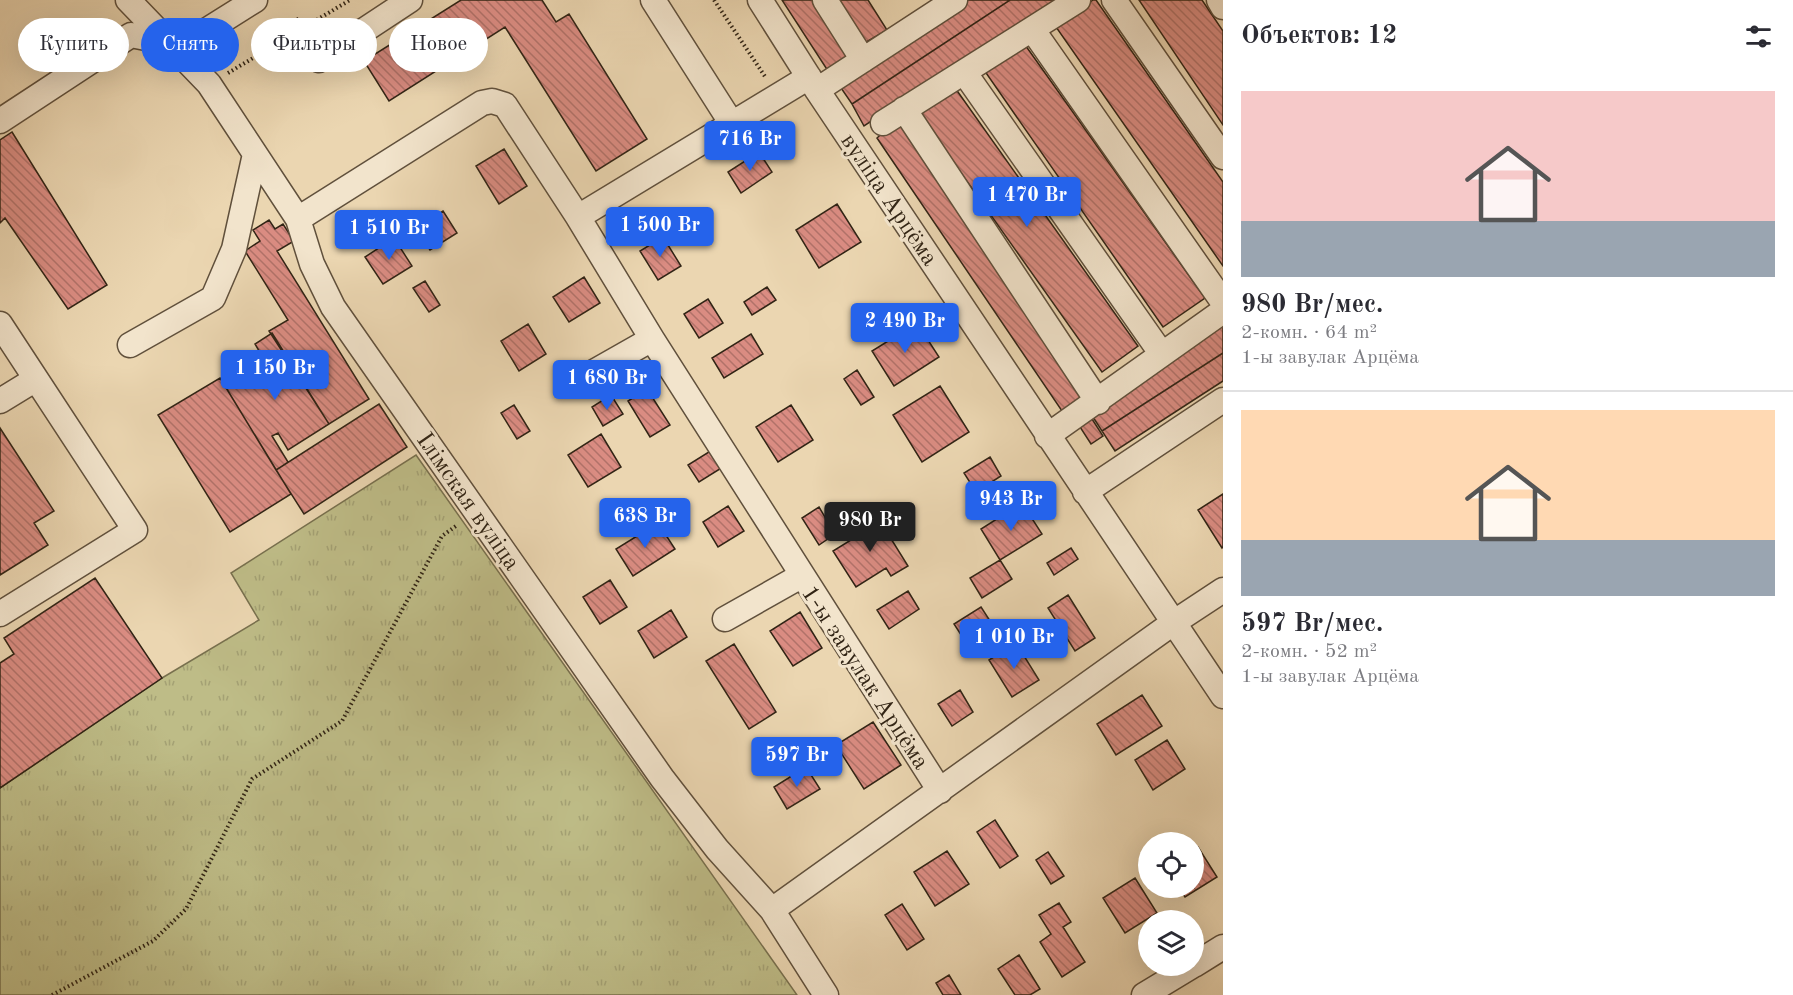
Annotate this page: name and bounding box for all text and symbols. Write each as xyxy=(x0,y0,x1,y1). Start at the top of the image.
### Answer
chip: Купить xyxy=(18,18,129,72)
chip: Снять xyxy=(141,18,239,72)
chip: Фильтры xyxy=(251,18,377,72)
chip: Новое xyxy=(389,18,488,72)
icon: filters xyxy=(1742,20,1775,53)
text: Объектов: 12 xyxy=(1241,23,1397,49)
pin: 716 Br xyxy=(701,121,799,172)
text: 716 Br xyxy=(718,130,782,150)
street label: вуліца Арцёма xyxy=(835,130,941,271)
icon: home xyxy=(1454,130,1562,238)
pin: 1 470 Br xyxy=(965,177,1089,228)
text: 1 470 Br xyxy=(987,186,1067,206)
pin: 1 500 Br xyxy=(598,207,722,258)
pin: 1 510 Br xyxy=(327,210,451,261)
text: 1 500 Br xyxy=(620,216,700,236)
text: 1 510 Br xyxy=(349,219,429,239)
text: 980 Br/мес. xyxy=(1241,292,1383,318)
pin: 2 490 Br xyxy=(843,303,967,354)
text: 2 490 Br xyxy=(865,312,945,332)
text: 2-комн. · 64 m² xyxy=(1241,323,1377,343)
text: 1-ы завулак Арцёма xyxy=(1241,348,1419,368)
pin: 1 150 Br xyxy=(213,350,337,401)
text: 1 150 Br xyxy=(235,359,315,379)
pin: 1 680 Br xyxy=(545,360,669,411)
text: 1 680 Br xyxy=(567,369,647,389)
street label: Ілімская вуліца xyxy=(411,429,524,575)
icon: home xyxy=(1454,449,1562,557)
pin: 943 Br xyxy=(962,481,1060,532)
text: 943 Br xyxy=(979,490,1043,510)
pin: 638 Br xyxy=(596,498,694,549)
pin: 980 Br xyxy=(821,502,919,553)
text: 638 Br xyxy=(613,507,677,527)
text: 980 Br xyxy=(838,511,902,531)
street label: 1-ы завулак Арцёма xyxy=(796,582,933,774)
text: 597 Br/мес. xyxy=(1241,611,1383,637)
pin: 1 010 Br xyxy=(952,619,1076,670)
text: 1 010 Br xyxy=(974,628,1054,648)
text: 2-комн. · 52 m² xyxy=(1241,642,1377,662)
text: 1-ы завулак Арцёма xyxy=(1241,667,1419,687)
pin: 597 Br xyxy=(748,737,846,788)
text: 597 Br xyxy=(765,746,829,766)
map controls xyxy=(1138,832,1204,976)
button: locate xyxy=(1138,832,1204,898)
button: layers xyxy=(1138,910,1204,976)

